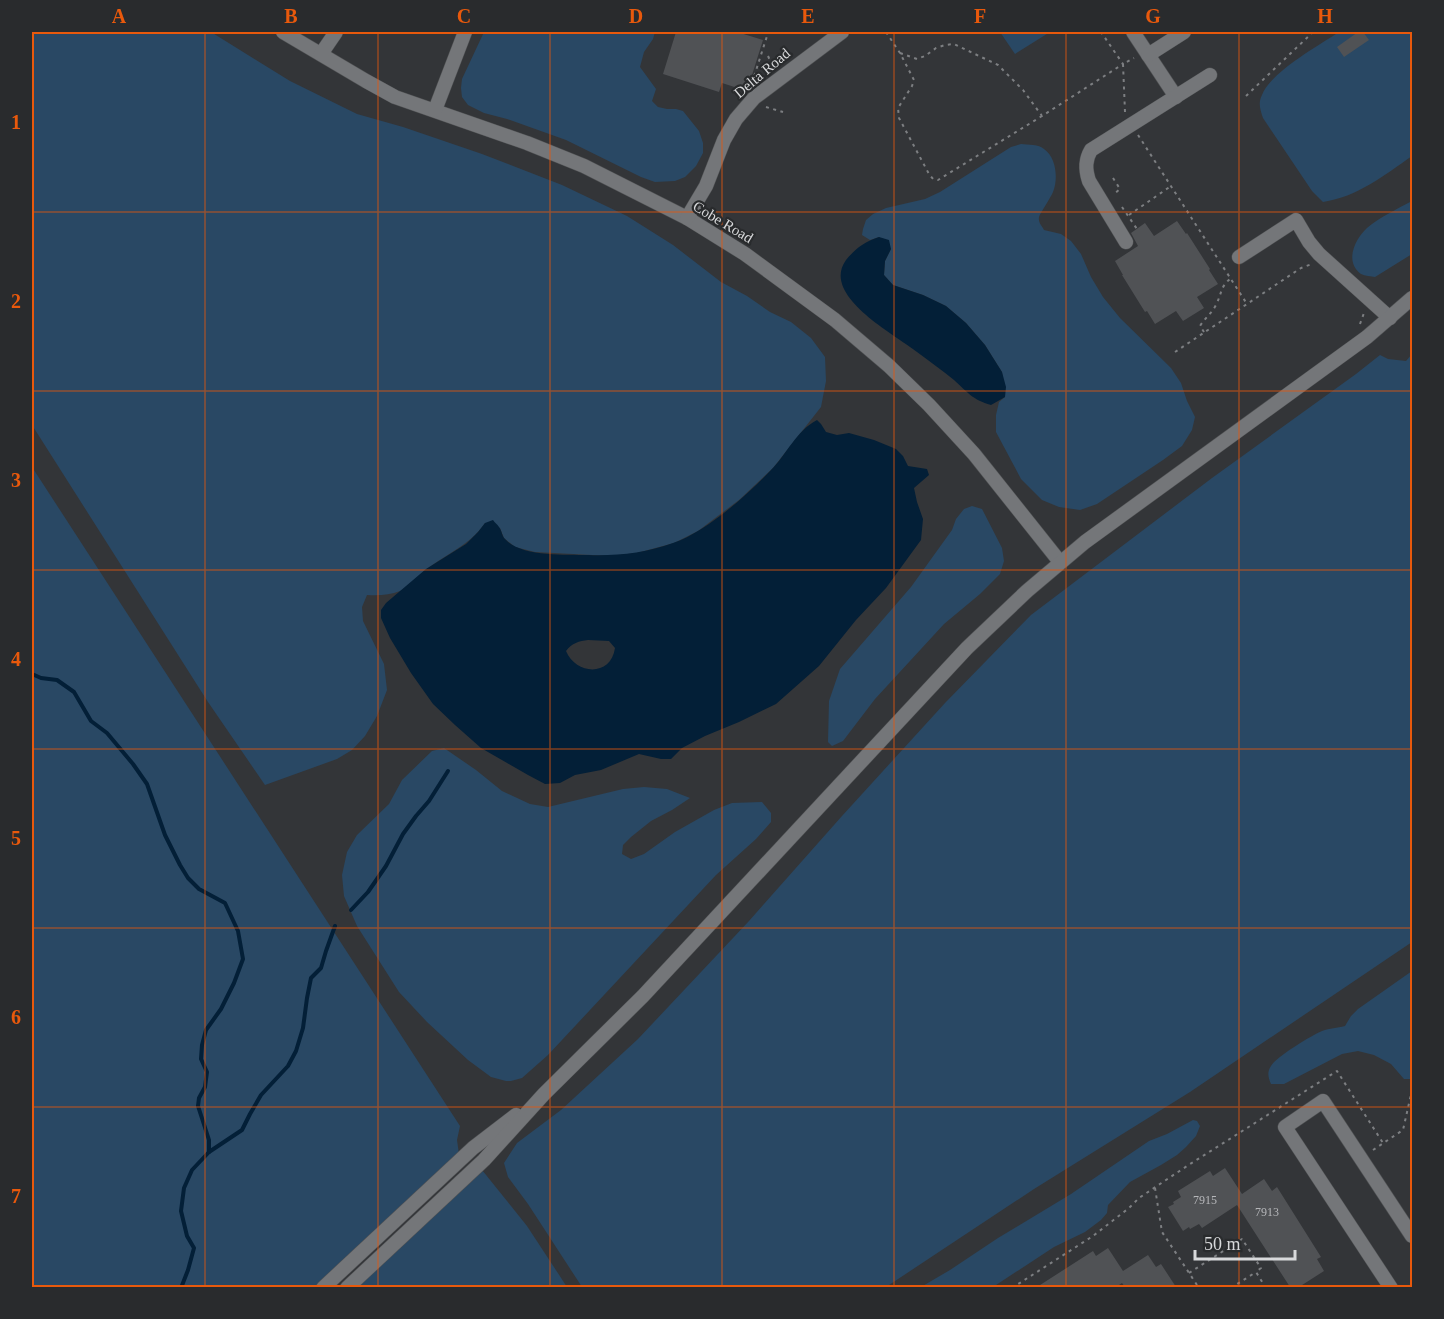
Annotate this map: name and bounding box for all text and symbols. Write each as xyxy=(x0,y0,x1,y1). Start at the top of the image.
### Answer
text: A xyxy=(112,5,127,27)
text: B xyxy=(284,5,298,27)
text: C xyxy=(457,5,471,27)
text: D xyxy=(629,5,643,27)
text: E xyxy=(801,5,815,27)
text: F xyxy=(974,5,986,27)
text: G xyxy=(1145,5,1161,27)
text: H xyxy=(1317,5,1333,27)
street label: Delta Road xyxy=(731,45,794,101)
text: 1 xyxy=(11,111,21,133)
street label: Cobe Road xyxy=(690,198,756,246)
text: 2 xyxy=(11,290,21,312)
text: 3 xyxy=(11,469,21,491)
text: 4 xyxy=(11,648,21,670)
text: 5 xyxy=(11,827,21,849)
text: 6 xyxy=(11,1006,21,1028)
text: 7 xyxy=(11,1185,21,1207)
house number: 7915 xyxy=(1193,1193,1217,1207)
house number: 7913 xyxy=(1255,1205,1279,1219)
scale bar xyxy=(1195,1223,1296,1261)
text: 50 m xyxy=(1204,1234,1241,1254)

